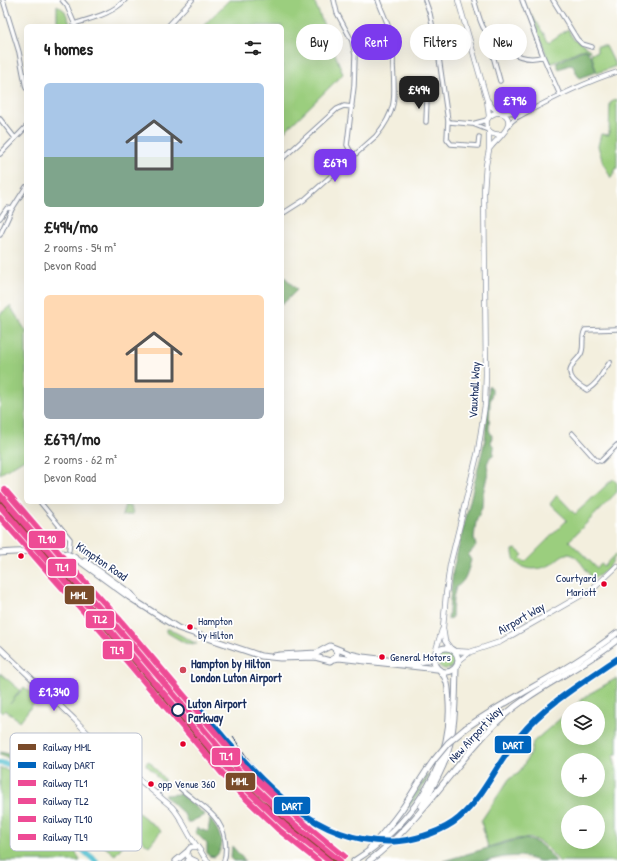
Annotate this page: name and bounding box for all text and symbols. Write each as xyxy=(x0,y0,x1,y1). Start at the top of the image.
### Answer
chip: Buy xyxy=(296,24,343,60)
chip: Rent xyxy=(351,24,402,60)
chip: Filters xyxy=(410,24,471,60)
chip: New xyxy=(479,24,527,60)
text: 4 homes xyxy=(44,37,93,60)
icon: filters xyxy=(242,37,264,59)
pin: £494 xyxy=(395,76,443,110)
text: £494 xyxy=(408,80,430,98)
pin: £796 xyxy=(491,87,539,121)
text: £796 xyxy=(503,91,527,109)
icon: home xyxy=(118,109,190,181)
pin: £679 xyxy=(311,149,359,183)
text: £679 xyxy=(323,153,347,171)
text: £494/mo xyxy=(44,215,98,238)
text: 2 rooms · 54 m² xyxy=(44,238,116,256)
text: Devon Road xyxy=(44,256,96,274)
icon: home xyxy=(118,321,190,393)
street label: Vauxhall Way xyxy=(464,361,484,419)
text: £679/mo xyxy=(44,427,100,450)
text: 2 rooms · 62 m² xyxy=(44,450,117,468)
text: Devon Road xyxy=(44,468,96,486)
line badge: TL10 xyxy=(28,530,66,549)
text: TL10 xyxy=(37,532,56,546)
street label: Kimpton Road xyxy=(73,537,132,585)
unlabelled marker xyxy=(16,551,26,561)
line badge: TL1 xyxy=(47,558,77,577)
text: TL1 xyxy=(54,560,69,574)
place label: Courtyard Mariott xyxy=(556,571,597,599)
marker: Courtyard Mariott xyxy=(599,579,609,589)
line badge: MML xyxy=(64,585,95,605)
text: MML xyxy=(70,588,88,602)
street label: Airport Way xyxy=(494,598,548,638)
line badge: TL2 xyxy=(85,610,115,629)
text: TL2 xyxy=(92,612,108,626)
place label: Hampton by Hilton xyxy=(198,614,233,642)
marker: Hampton by Hilton xyxy=(185,622,195,632)
line badge: TL9 xyxy=(102,640,133,660)
text: TL9 xyxy=(109,643,124,657)
place label: General Motors xyxy=(390,650,451,664)
marker: General Motors xyxy=(377,652,387,662)
place label: Hampton by Hilton London Luton Airport xyxy=(191,655,283,687)
marker: Hampton by Hilton London Luton Airport xyxy=(178,665,188,675)
pin: £1,340 xyxy=(21,678,87,712)
text: £1,340 xyxy=(38,682,70,700)
place label: Luton Airport Parkway xyxy=(188,695,247,727)
map controls xyxy=(561,701,605,849)
button: layers xyxy=(561,701,605,745)
street label: New Airport Way xyxy=(444,702,506,766)
marker: Luton Airport Parkway xyxy=(171,703,185,717)
legend xyxy=(10,733,142,851)
line badge: DART xyxy=(494,735,532,754)
text: DART xyxy=(503,738,524,752)
unlabelled marker xyxy=(178,739,188,749)
text: Railway MML xyxy=(43,740,91,754)
line badge: TL1 xyxy=(211,747,241,766)
text: TL1 xyxy=(218,749,233,763)
button: + xyxy=(561,753,605,797)
text: Railway DART xyxy=(43,758,96,772)
line badge: MML xyxy=(225,772,256,791)
text: MML xyxy=(231,774,249,788)
text: Railway TL1 xyxy=(43,776,88,790)
place label: opp Venue 360 xyxy=(158,777,216,791)
marker: opp Venue 360 xyxy=(146,779,156,789)
text: Railway TL2 xyxy=(43,794,89,808)
line badge: DART xyxy=(273,796,311,815)
text: DART xyxy=(282,799,303,813)
button: − xyxy=(561,805,605,849)
text: Railway TL10 xyxy=(43,812,93,826)
text: Railway TL9 xyxy=(43,830,88,844)

